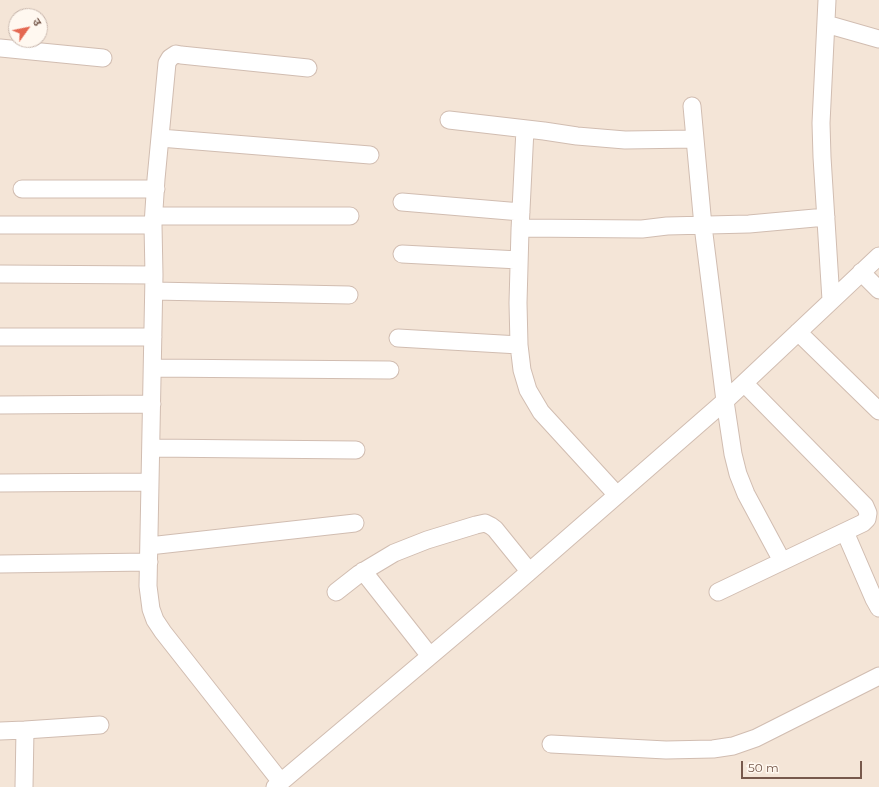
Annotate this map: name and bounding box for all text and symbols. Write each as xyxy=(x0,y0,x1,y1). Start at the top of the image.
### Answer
north arrow xyxy=(8,8,48,48)
text: उ xyxy=(30,15,45,29)
scale bar xyxy=(743,753,864,779)
text: 50 m xyxy=(748,760,779,775)

